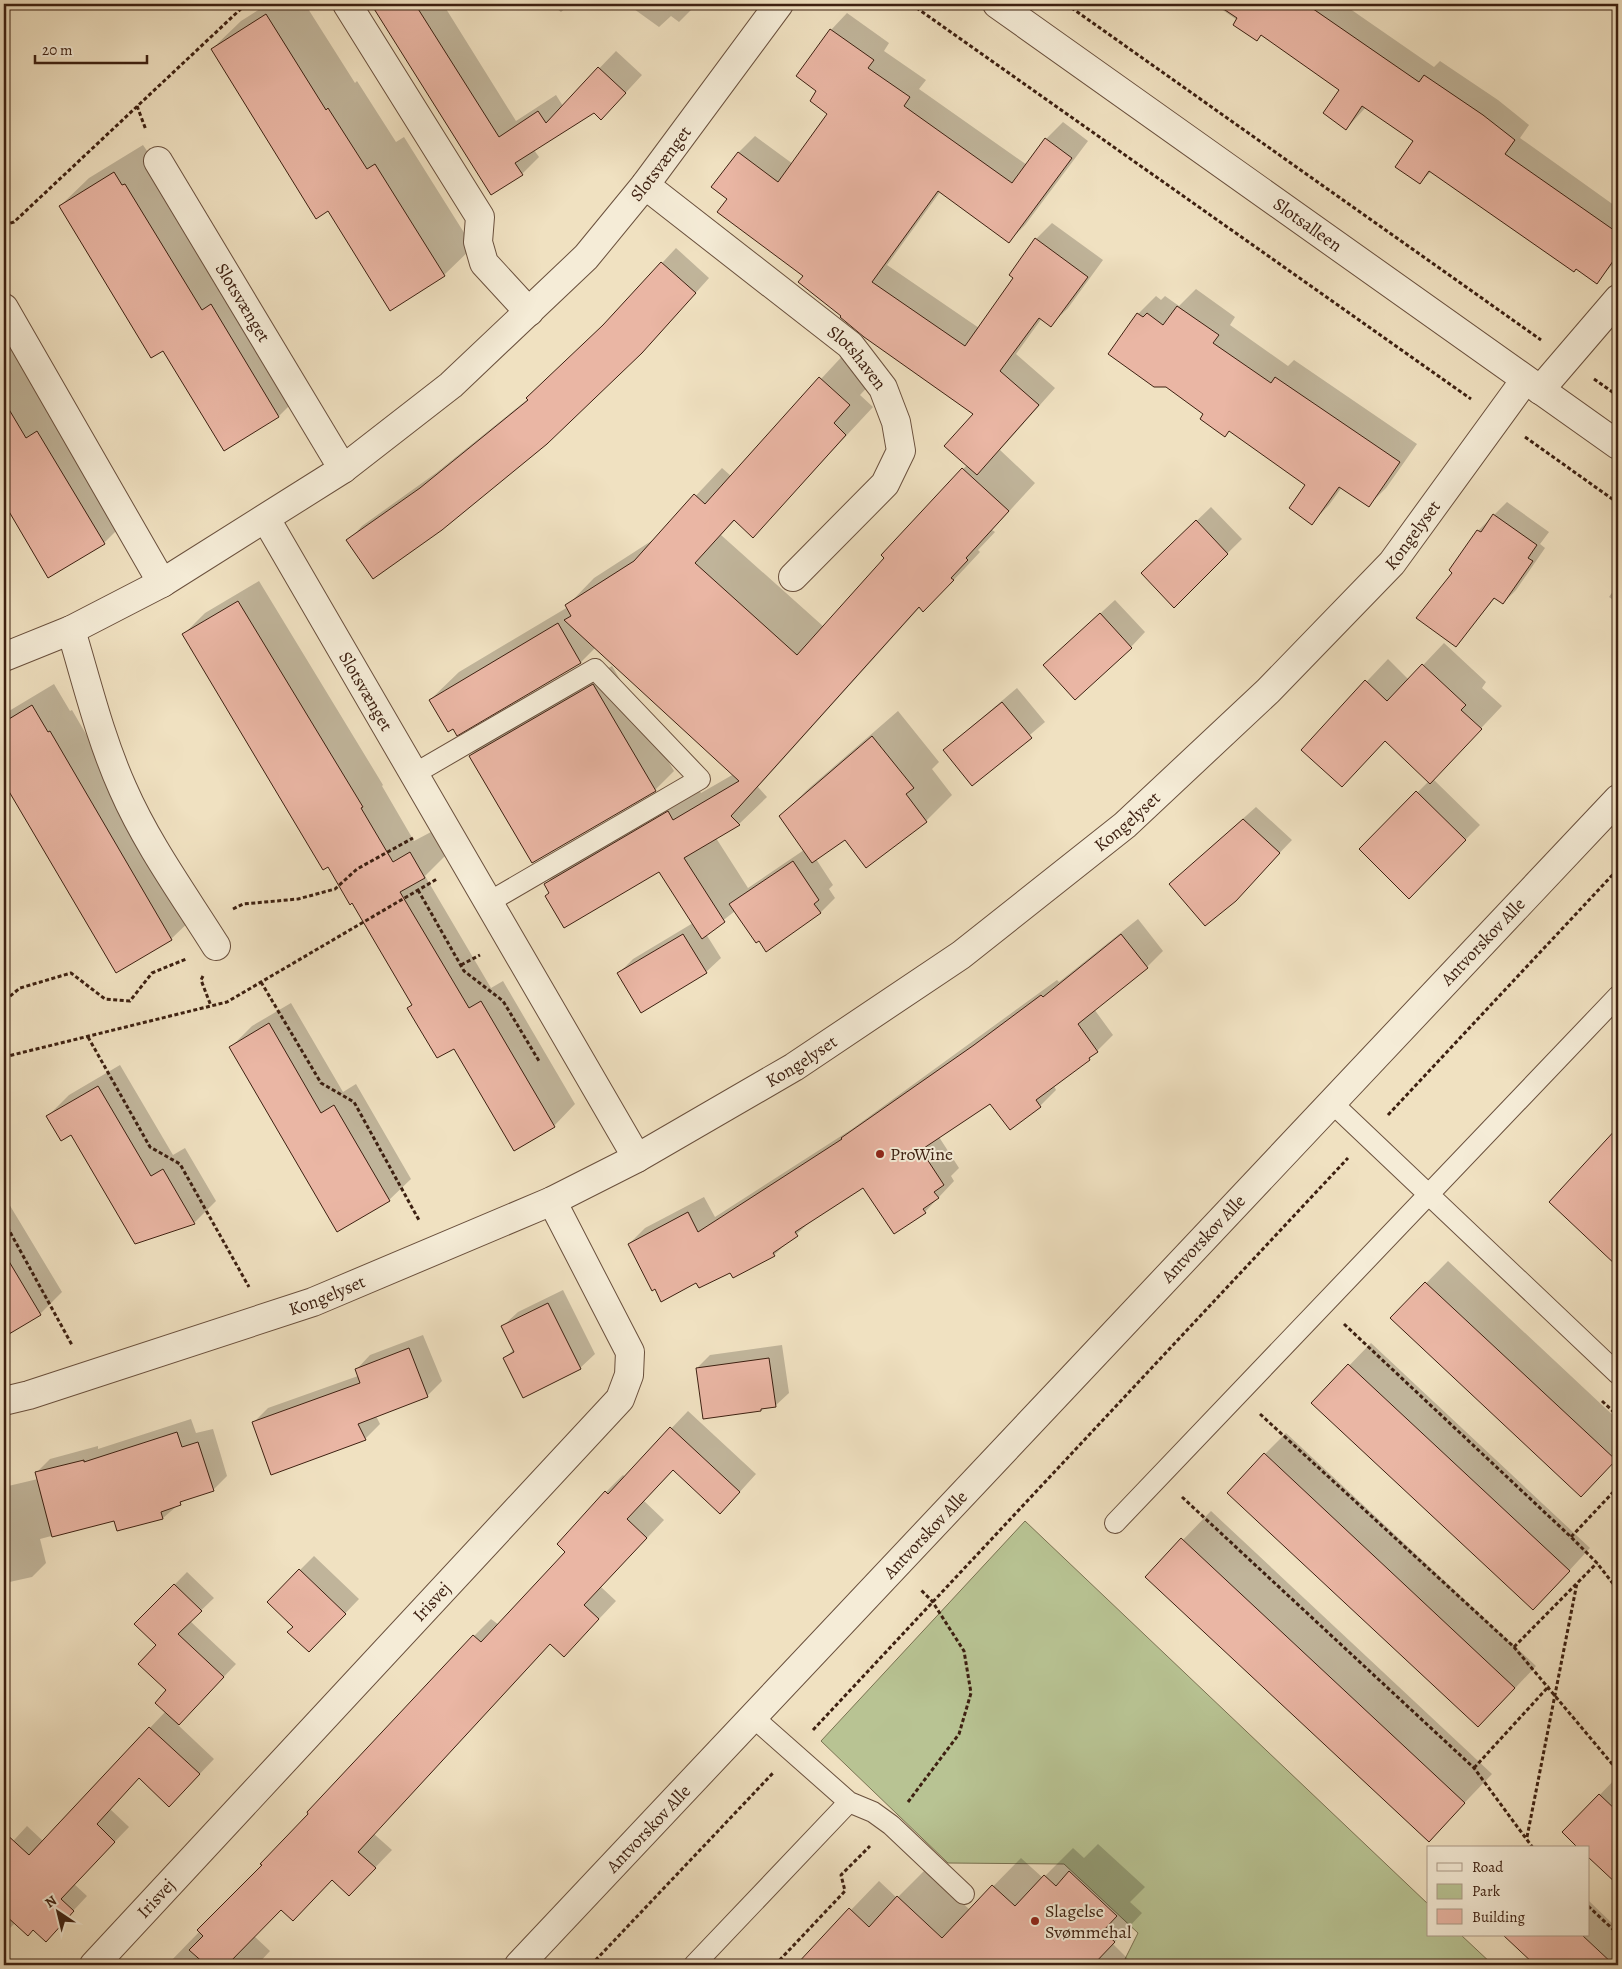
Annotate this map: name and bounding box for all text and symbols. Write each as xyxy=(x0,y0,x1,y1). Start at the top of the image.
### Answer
scale bar xyxy=(35,32,148,64)
text: 20 m xyxy=(42,40,73,60)
street label: Slotsvænget xyxy=(624,121,697,206)
street label: Slotsalleen xyxy=(1268,192,1347,257)
street label: Slotsvænget xyxy=(210,258,276,347)
street label: Slotshaven xyxy=(822,320,892,395)
street label: Kongelyset xyxy=(1380,495,1446,575)
street label: Slotsvænget xyxy=(333,647,399,735)
street label: Kongelyset xyxy=(1089,786,1165,857)
street label: Antvorskov Alle xyxy=(1435,892,1530,991)
street label: Kongelyset xyxy=(761,1029,842,1093)
place label: ProWine xyxy=(890,1142,953,1166)
marker: ProWine xyxy=(874,1148,886,1160)
street label: Antvorskov Alle xyxy=(1155,1189,1251,1289)
street label: Kongelyset xyxy=(286,1269,369,1321)
street label: Antvorskov Alle xyxy=(877,1485,973,1585)
street label: Irisvej xyxy=(407,1577,456,1627)
street label: Antvorskov Alle xyxy=(600,1779,696,1879)
legend xyxy=(1427,1846,1590,1936)
text: Road xyxy=(1472,1857,1504,1877)
street label: Irisvej xyxy=(132,1873,180,1923)
text: Park xyxy=(1472,1881,1501,1901)
north arrow xyxy=(32,1886,82,1936)
text: N xyxy=(41,1891,60,1912)
place label: Slagelse Svømmehal xyxy=(1045,1899,1132,1944)
text: Building xyxy=(1472,1907,1525,1927)
marker: Slagelse Svømmehal xyxy=(1029,1915,1041,1927)

